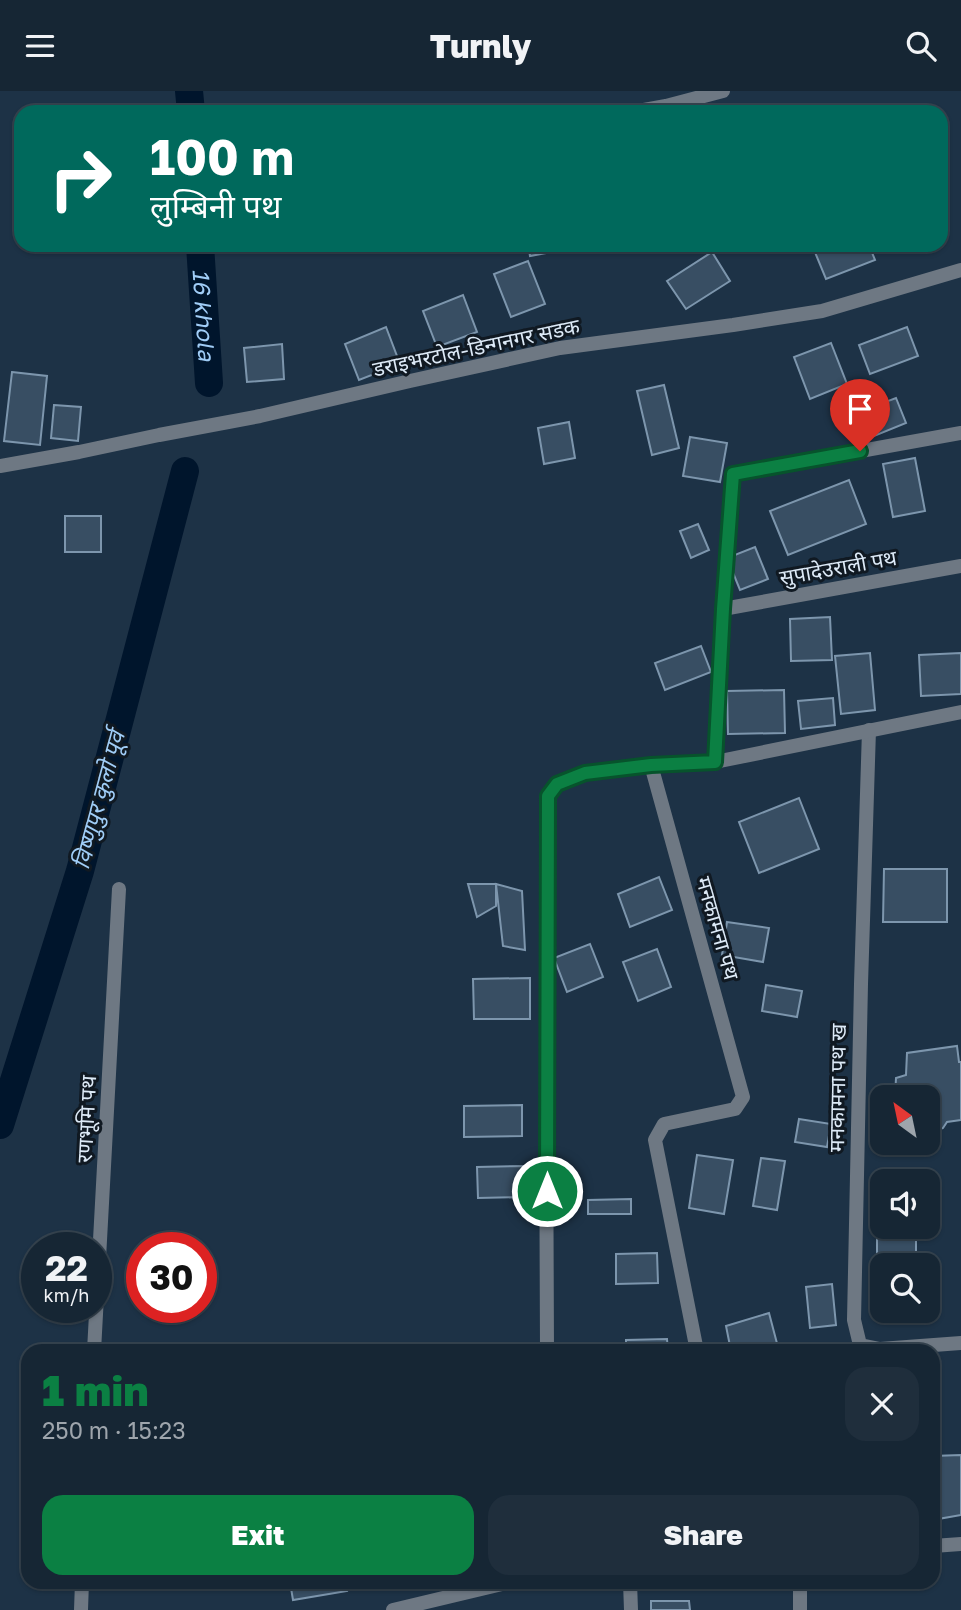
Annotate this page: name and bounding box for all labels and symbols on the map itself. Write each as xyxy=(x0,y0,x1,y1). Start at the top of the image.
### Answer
water label: 16 khola xyxy=(188,268,222,363)
street label: डराइभरटोल-डिन्गनगर सडक xyxy=(369,312,583,382)
pin xyxy=(830,379,890,451)
street label: सुपादेउराली पथ xyxy=(777,544,899,591)
water label: विष्णुपुर कुलो पूर्व xyxy=(66,722,133,873)
street label: मनकामना पथ xyxy=(691,873,745,983)
street label: मनकामना पथ ख xyxy=(823,1023,851,1152)
street label: रणभूमि पथ xyxy=(71,1074,102,1163)
north arrow xyxy=(870,1085,940,1155)
position arrow xyxy=(510,1154,584,1228)
speed limit sign: 30 xyxy=(126,1232,217,1323)

